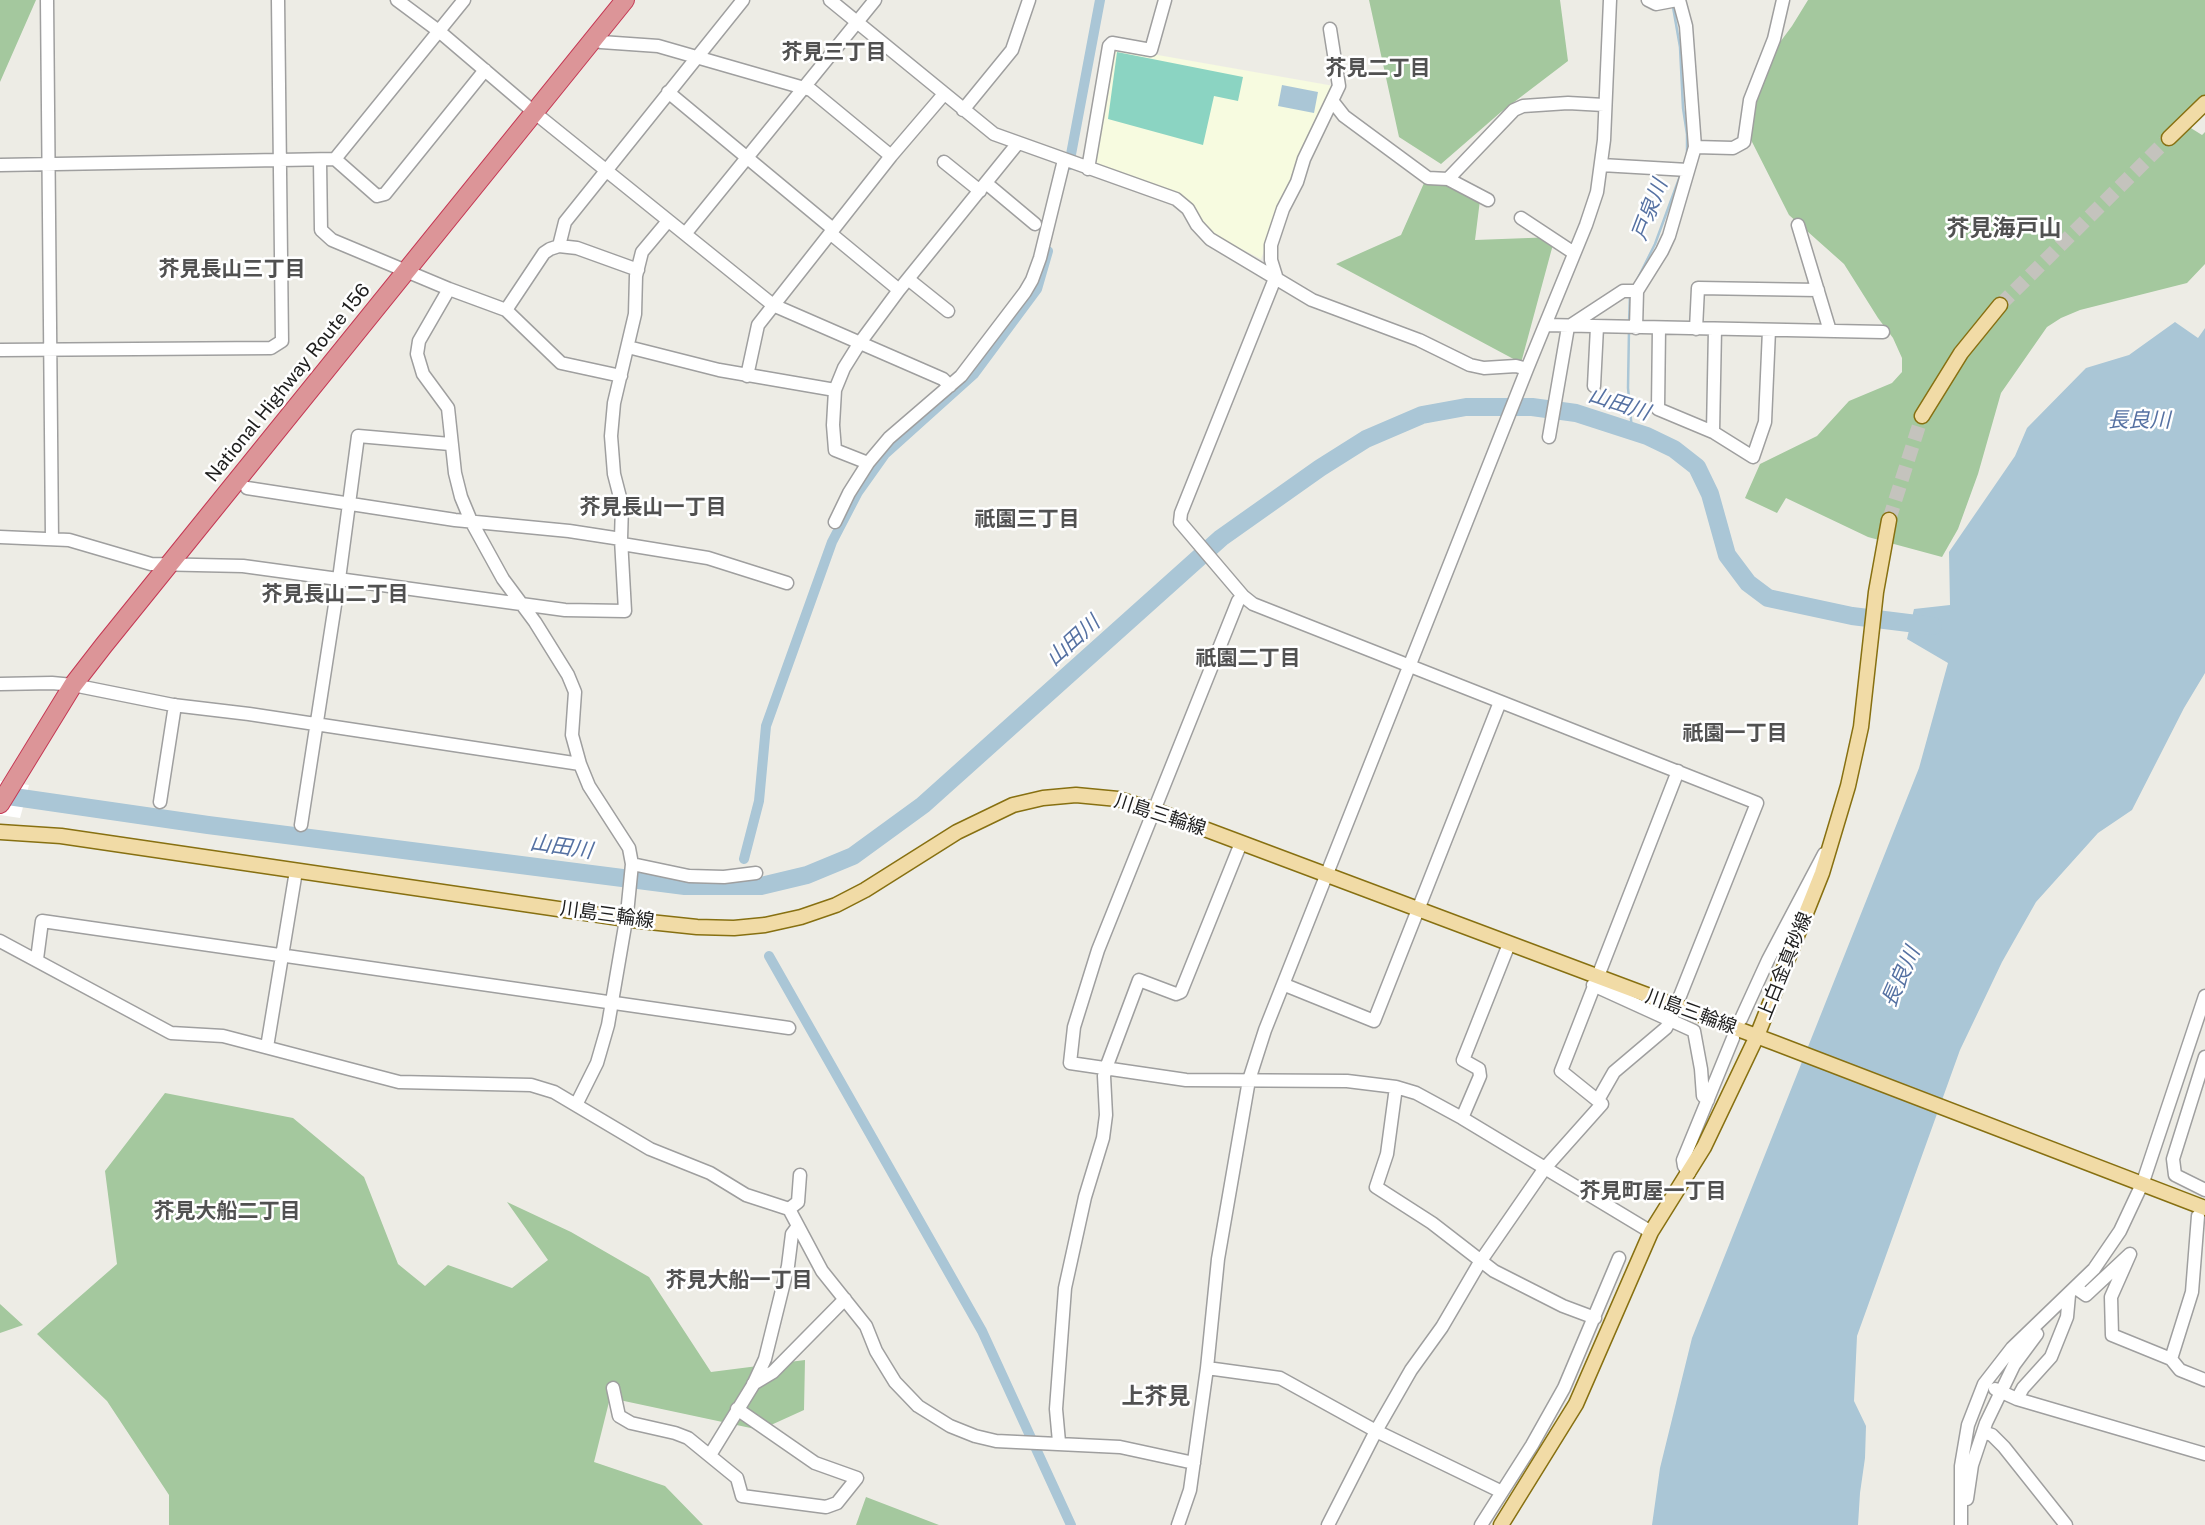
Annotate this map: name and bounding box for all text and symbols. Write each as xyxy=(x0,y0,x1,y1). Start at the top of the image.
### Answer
district label: 芥見三丁目 xyxy=(782,40,886,66)
district label: 芥見二丁目 xyxy=(1326,56,1430,82)
water label: 戸泉川 xyxy=(1627,176,1673,244)
district label: 芥見海戸山 xyxy=(1947,215,2061,243)
district label: 芥見長山三丁目 xyxy=(159,257,305,283)
street label: National Highway Route 156 xyxy=(201,279,375,487)
water label: 山田川 xyxy=(1585,382,1653,426)
water label: 長良川 xyxy=(2108,408,2170,434)
district label: 芥見長山一丁目 xyxy=(580,495,726,521)
district label: 祇園三丁目 xyxy=(975,507,1079,533)
district label: 芥見長山二丁目 xyxy=(262,582,408,608)
water label: 山田川 xyxy=(1041,611,1105,671)
district label: 祇園二丁目 xyxy=(1196,646,1300,672)
district label: 祇園一丁目 xyxy=(1683,721,1787,747)
street label: 川島三輪線 xyxy=(1111,789,1209,841)
water label: 山田川 xyxy=(528,830,594,864)
street label: 川島三輪線 xyxy=(558,897,656,933)
street label: 上白金真砂線 xyxy=(1753,909,1817,1023)
water label: 長良川 xyxy=(1877,943,1925,1011)
street label: 川島三輪線 xyxy=(1642,985,1740,1039)
district label: 芥見町屋一丁目 xyxy=(1580,1179,1726,1205)
district label: 芥見大船二丁目 xyxy=(154,1199,300,1225)
district label: 芥見大船一丁目 xyxy=(666,1268,812,1294)
district label: 上芥見 xyxy=(1122,1383,1190,1411)

